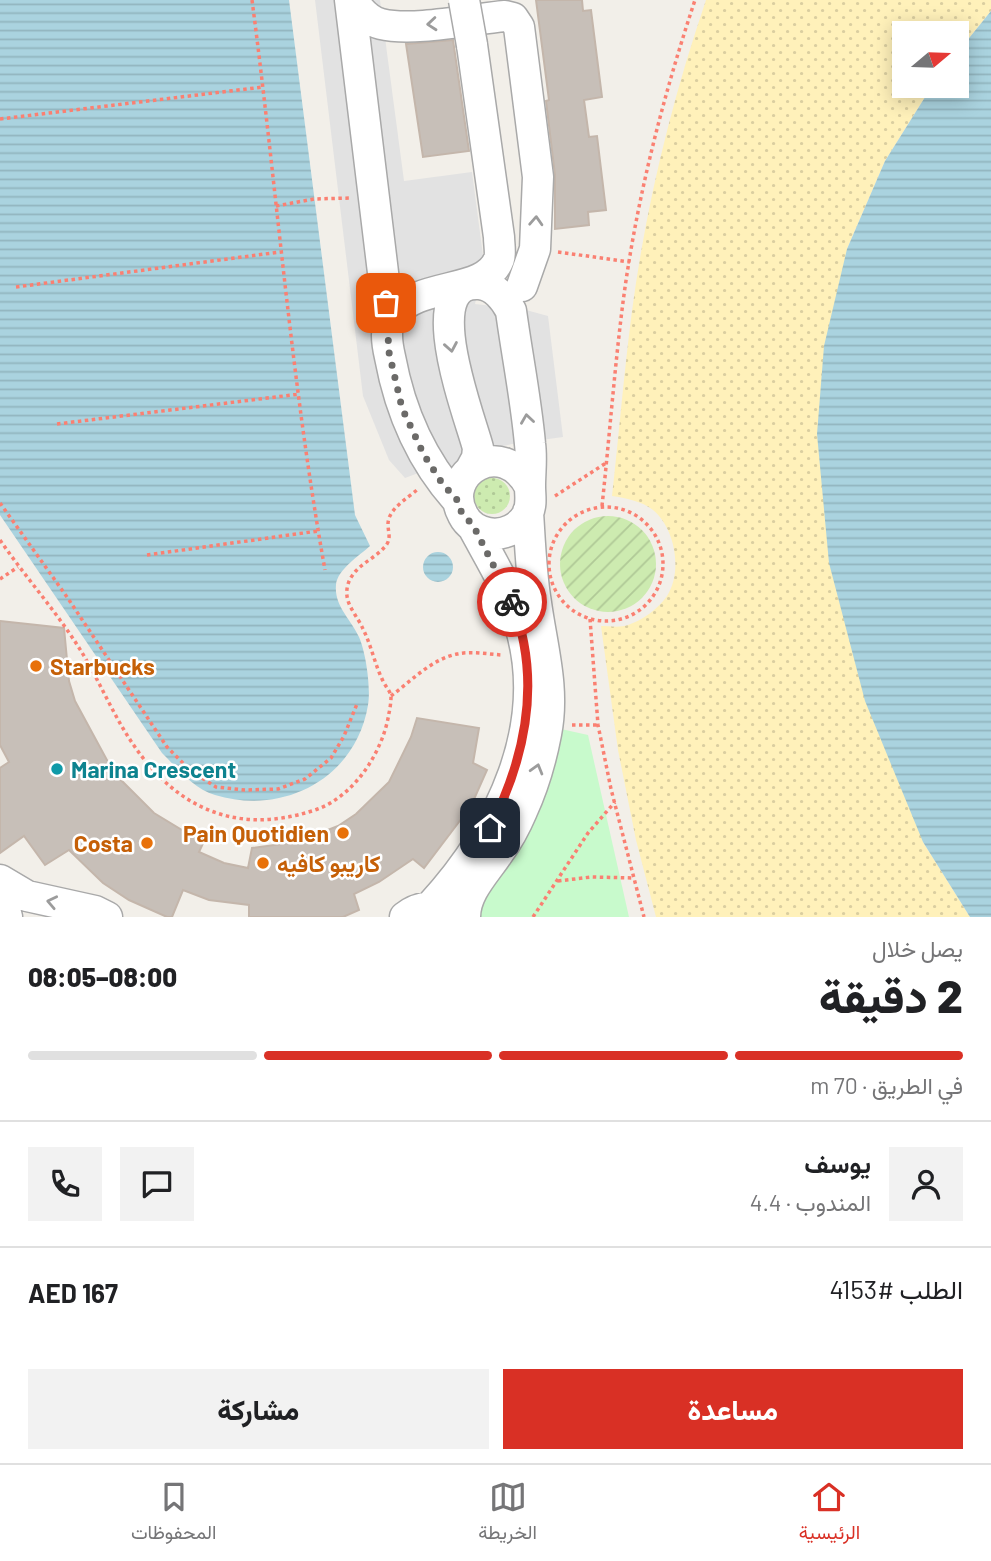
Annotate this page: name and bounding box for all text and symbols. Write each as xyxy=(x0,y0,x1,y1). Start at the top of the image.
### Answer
one-way arrow xyxy=(426,16,438,31)
north arrow xyxy=(892,21,970,98)
map controls xyxy=(892,21,969,98)
one-way arrow xyxy=(529,215,544,226)
pin xyxy=(356,273,416,333)
icon: bag xyxy=(367,284,405,322)
one-way arrow xyxy=(443,341,458,353)
one-way arrow xyxy=(519,413,534,425)
courier xyxy=(477,567,547,637)
icon: bike xyxy=(493,583,531,621)
place label: Starbucks xyxy=(50,652,155,680)
marker: Starbucks xyxy=(28,658,44,674)
place label: Marina Crescent xyxy=(71,755,236,783)
marker: Marina Crescent xyxy=(49,761,65,777)
one-way arrow xyxy=(528,764,543,776)
pin xyxy=(460,798,520,858)
icon: home xyxy=(471,809,509,847)
place label: Pain Quotidien xyxy=(183,819,329,847)
marker: Pain Quotidien xyxy=(335,825,351,841)
place label: Costa xyxy=(74,829,133,857)
marker: Costa xyxy=(139,835,155,851)
place label: كاريبو كافيه xyxy=(277,849,381,879)
marker: كاريبو كافيه xyxy=(255,855,271,871)
one-way arrow xyxy=(46,895,58,910)
text: يصل خلال xyxy=(872,934,963,962)
text: 08:00–08:05 xyxy=(28,961,177,992)
text: 2 دقيقة xyxy=(819,967,963,1022)
text: في الطريق · 70 m xyxy=(810,1071,963,1099)
button: phone xyxy=(28,1147,102,1221)
button: chat xyxy=(120,1147,194,1221)
text: يوسف xyxy=(804,1147,871,1178)
button: person xyxy=(889,1147,963,1221)
text: المندوب · 4.4 xyxy=(750,1188,871,1216)
text: الطلب #4153 xyxy=(829,1273,963,1304)
text: AED 167 xyxy=(28,1277,118,1308)
button: مشاركة xyxy=(28,1369,489,1449)
button: مساعدة xyxy=(503,1369,963,1449)
tab: المحفوظات xyxy=(131,1478,216,1549)
tab: الخريطة xyxy=(478,1478,537,1549)
tab: الرئيسية xyxy=(799,1478,860,1549)

